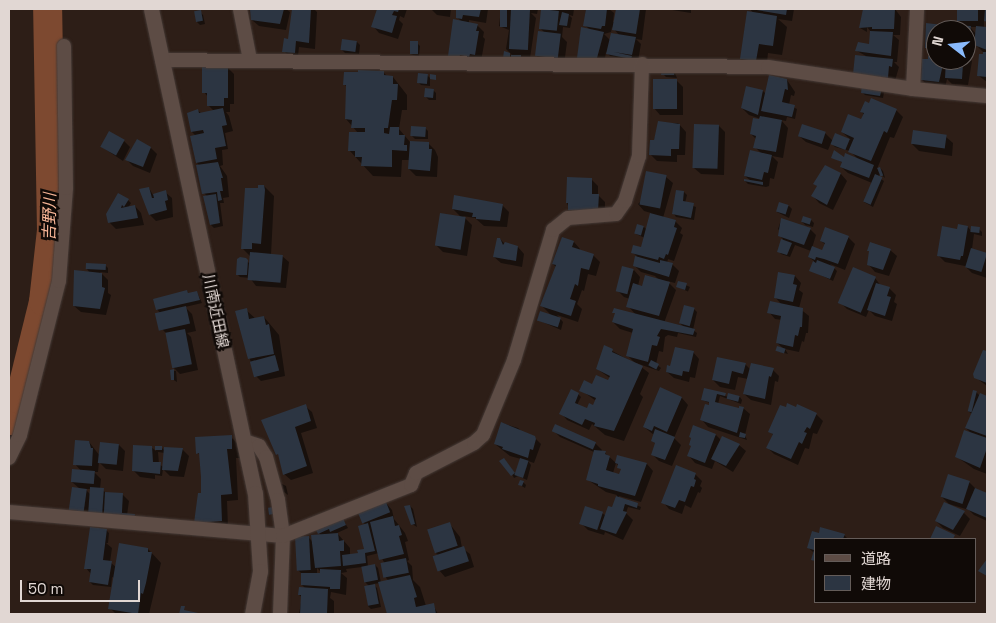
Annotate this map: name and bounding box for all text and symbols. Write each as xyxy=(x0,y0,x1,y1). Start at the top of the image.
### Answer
north arrow xyxy=(926,20,976,70)
text: N xyxy=(928,34,947,48)
water label: 吉野川 xyxy=(40,193,60,241)
street label: 川南近田線 xyxy=(199,272,233,350)
legend xyxy=(814,538,976,603)
text: 道路 xyxy=(861,549,891,568)
scale bar xyxy=(22,570,142,602)
text: 建物 xyxy=(861,574,891,593)
text: 50 m xyxy=(28,579,63,598)

